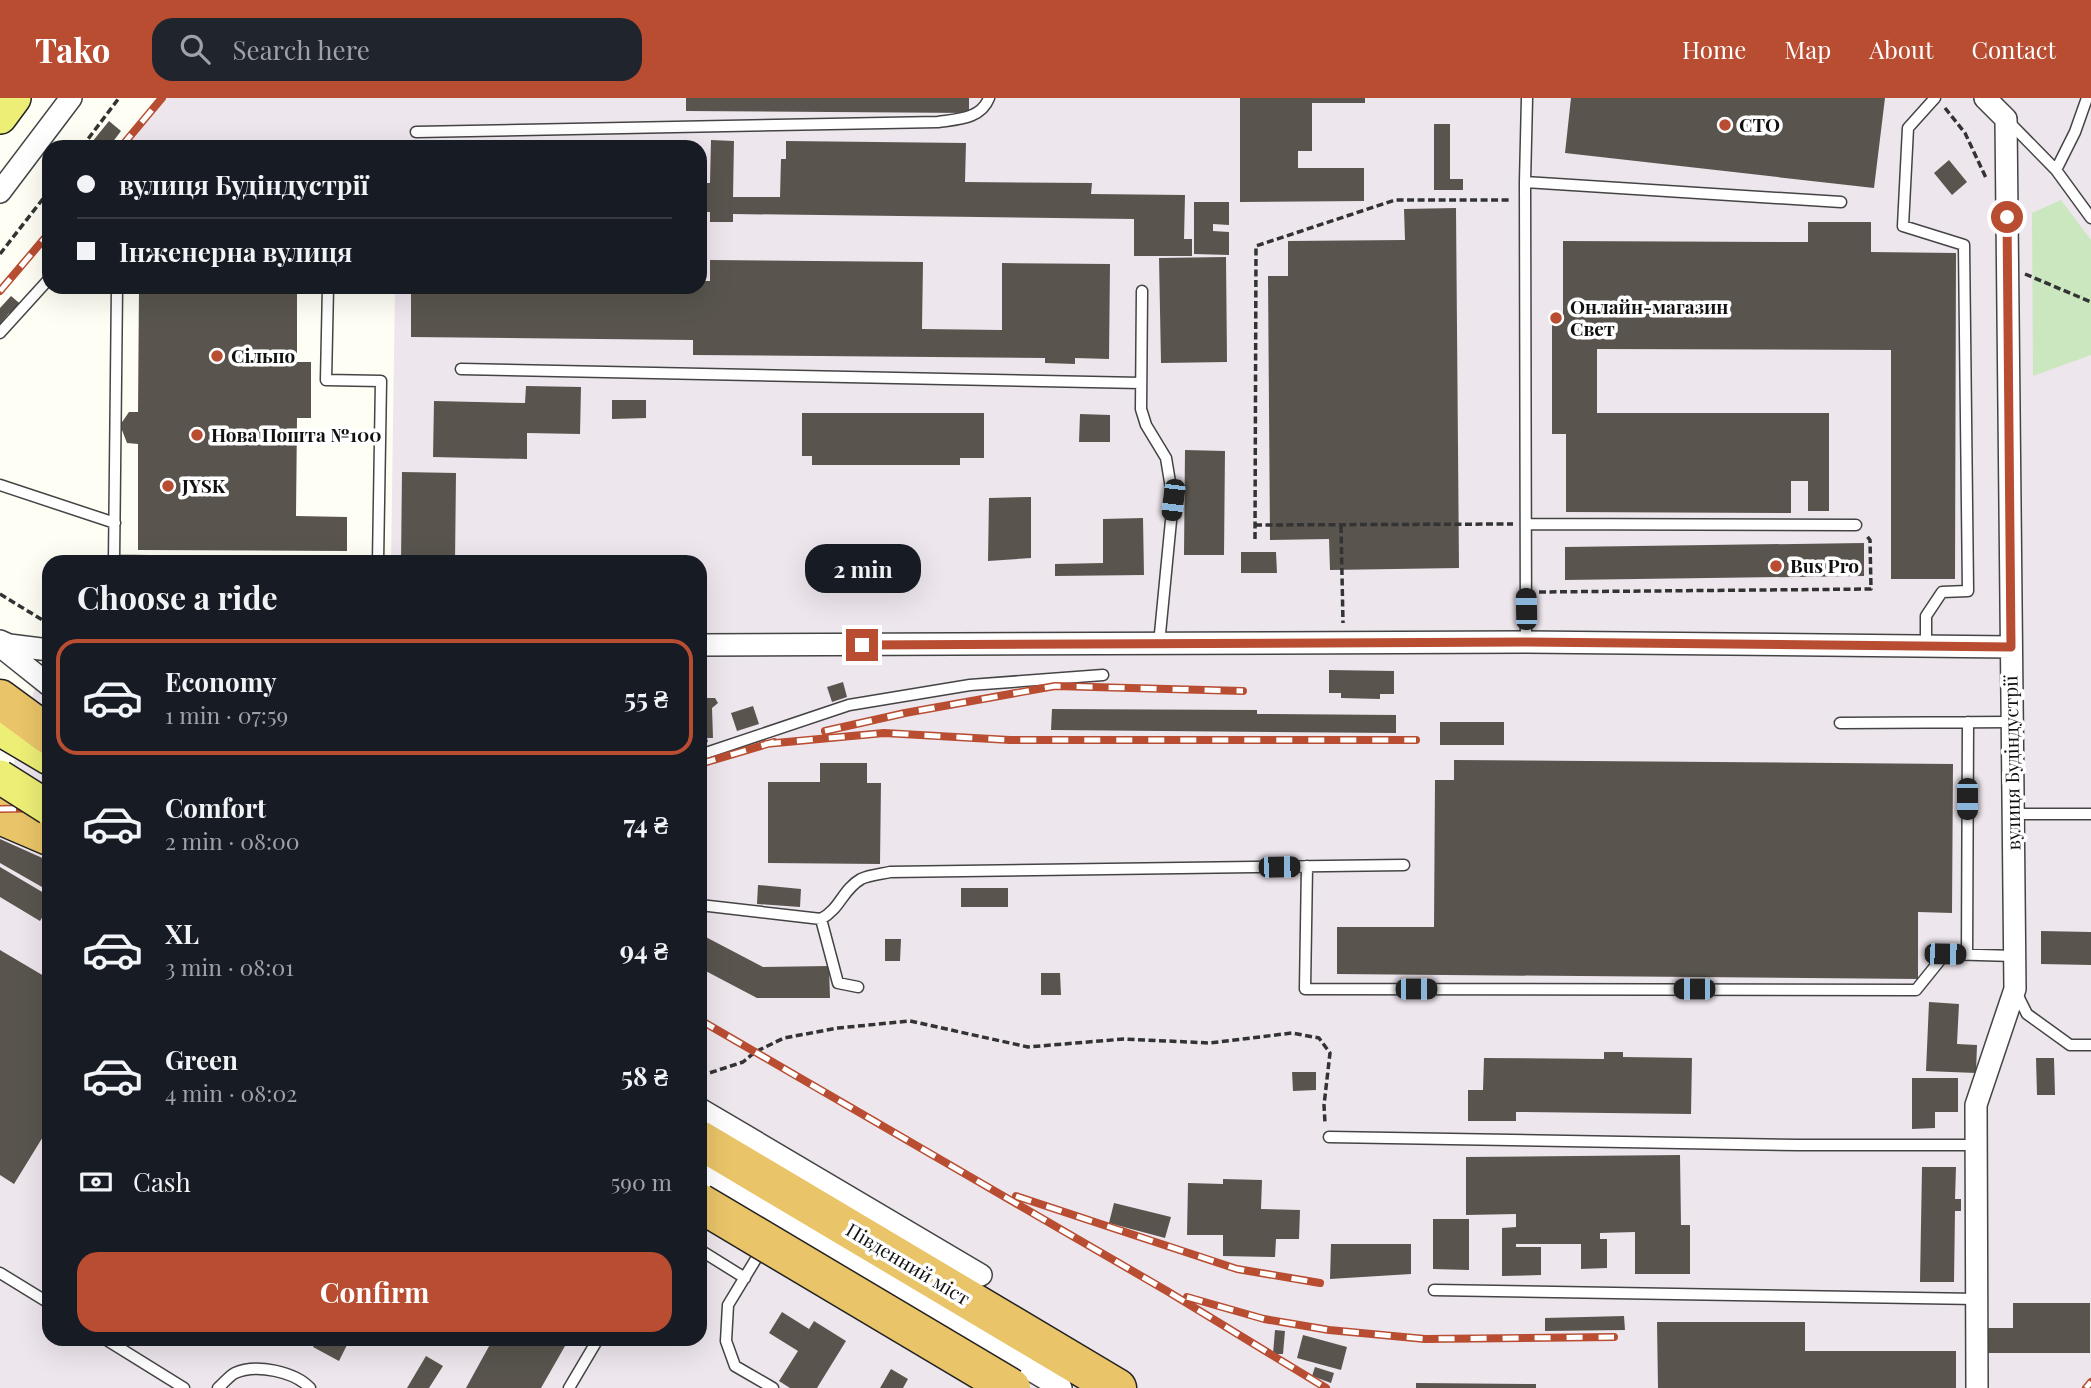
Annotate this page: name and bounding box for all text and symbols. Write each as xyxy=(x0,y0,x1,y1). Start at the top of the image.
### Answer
search box xyxy=(152,18,642,81)
text: Tako xyxy=(35,27,110,71)
icon: search xyxy=(176,30,214,68)
text: Search here xyxy=(232,32,370,67)
text: Home xyxy=(1682,33,1746,65)
text: Map xyxy=(1784,33,1831,65)
text: About xyxy=(1869,33,1933,65)
text: Contact xyxy=(1971,33,2056,65)
place label: СТО xyxy=(1739,111,1780,137)
marker: СТО xyxy=(1717,117,1733,133)
text: вулиця Будіндустрії xyxy=(119,167,369,202)
route start xyxy=(1991,201,2023,233)
text: Інженерна вулиця xyxy=(119,234,352,269)
place label: Онлайн-магазин Свет xyxy=(1570,293,1728,341)
marker: Онлайн-магазин Свет xyxy=(1548,310,1564,326)
place label: Сільпо xyxy=(231,342,296,368)
marker: Сільпо xyxy=(209,348,225,364)
place label: Нова Пошта №100 xyxy=(211,421,381,447)
marker: Нова Пошта №100 xyxy=(189,427,205,443)
place label: JYSK xyxy=(181,472,226,498)
marker: JYSK xyxy=(160,478,176,494)
car xyxy=(1161,478,1186,522)
callout: 2 min xyxy=(804,544,920,592)
place label: Bus Pro xyxy=(1790,552,1859,578)
text: 2 min xyxy=(833,553,893,584)
marker: Bus Pro xyxy=(1768,558,1784,574)
text: Choose a ride xyxy=(77,575,278,618)
car xyxy=(1516,588,1537,630)
route end xyxy=(846,629,878,661)
text: Economy xyxy=(165,664,276,699)
icon: car xyxy=(81,666,144,729)
street label: вулиця Будіндустрії xyxy=(1996,675,2026,851)
text: 55 ₴ xyxy=(624,680,668,715)
text: 1 min · 07:59 xyxy=(165,699,288,730)
car xyxy=(1957,778,1978,820)
text: Comfort xyxy=(165,790,266,825)
icon: car xyxy=(81,792,144,855)
text: 74 ₴ xyxy=(624,806,668,841)
text: 2 min · 08:00 xyxy=(165,825,300,856)
car xyxy=(1258,856,1301,878)
text: XL xyxy=(165,916,199,951)
icon: car xyxy=(81,918,144,981)
text: 94 ₴ xyxy=(620,932,668,967)
car xyxy=(1924,943,1967,965)
text: 3 min · 08:01 xyxy=(165,951,294,982)
car xyxy=(1396,979,1438,1000)
car xyxy=(1674,979,1716,1000)
text: Green xyxy=(165,1042,238,1077)
icon: car xyxy=(81,1044,144,1107)
text: 58 ₴ xyxy=(621,1058,668,1093)
text: 4 min · 08:02 xyxy=(165,1077,297,1108)
icon: cash xyxy=(77,1163,115,1201)
text: Cash xyxy=(133,1164,191,1199)
text: 590 m xyxy=(611,1166,672,1197)
street label: Південний міст xyxy=(842,1216,975,1310)
button: Confirm xyxy=(77,1252,672,1332)

